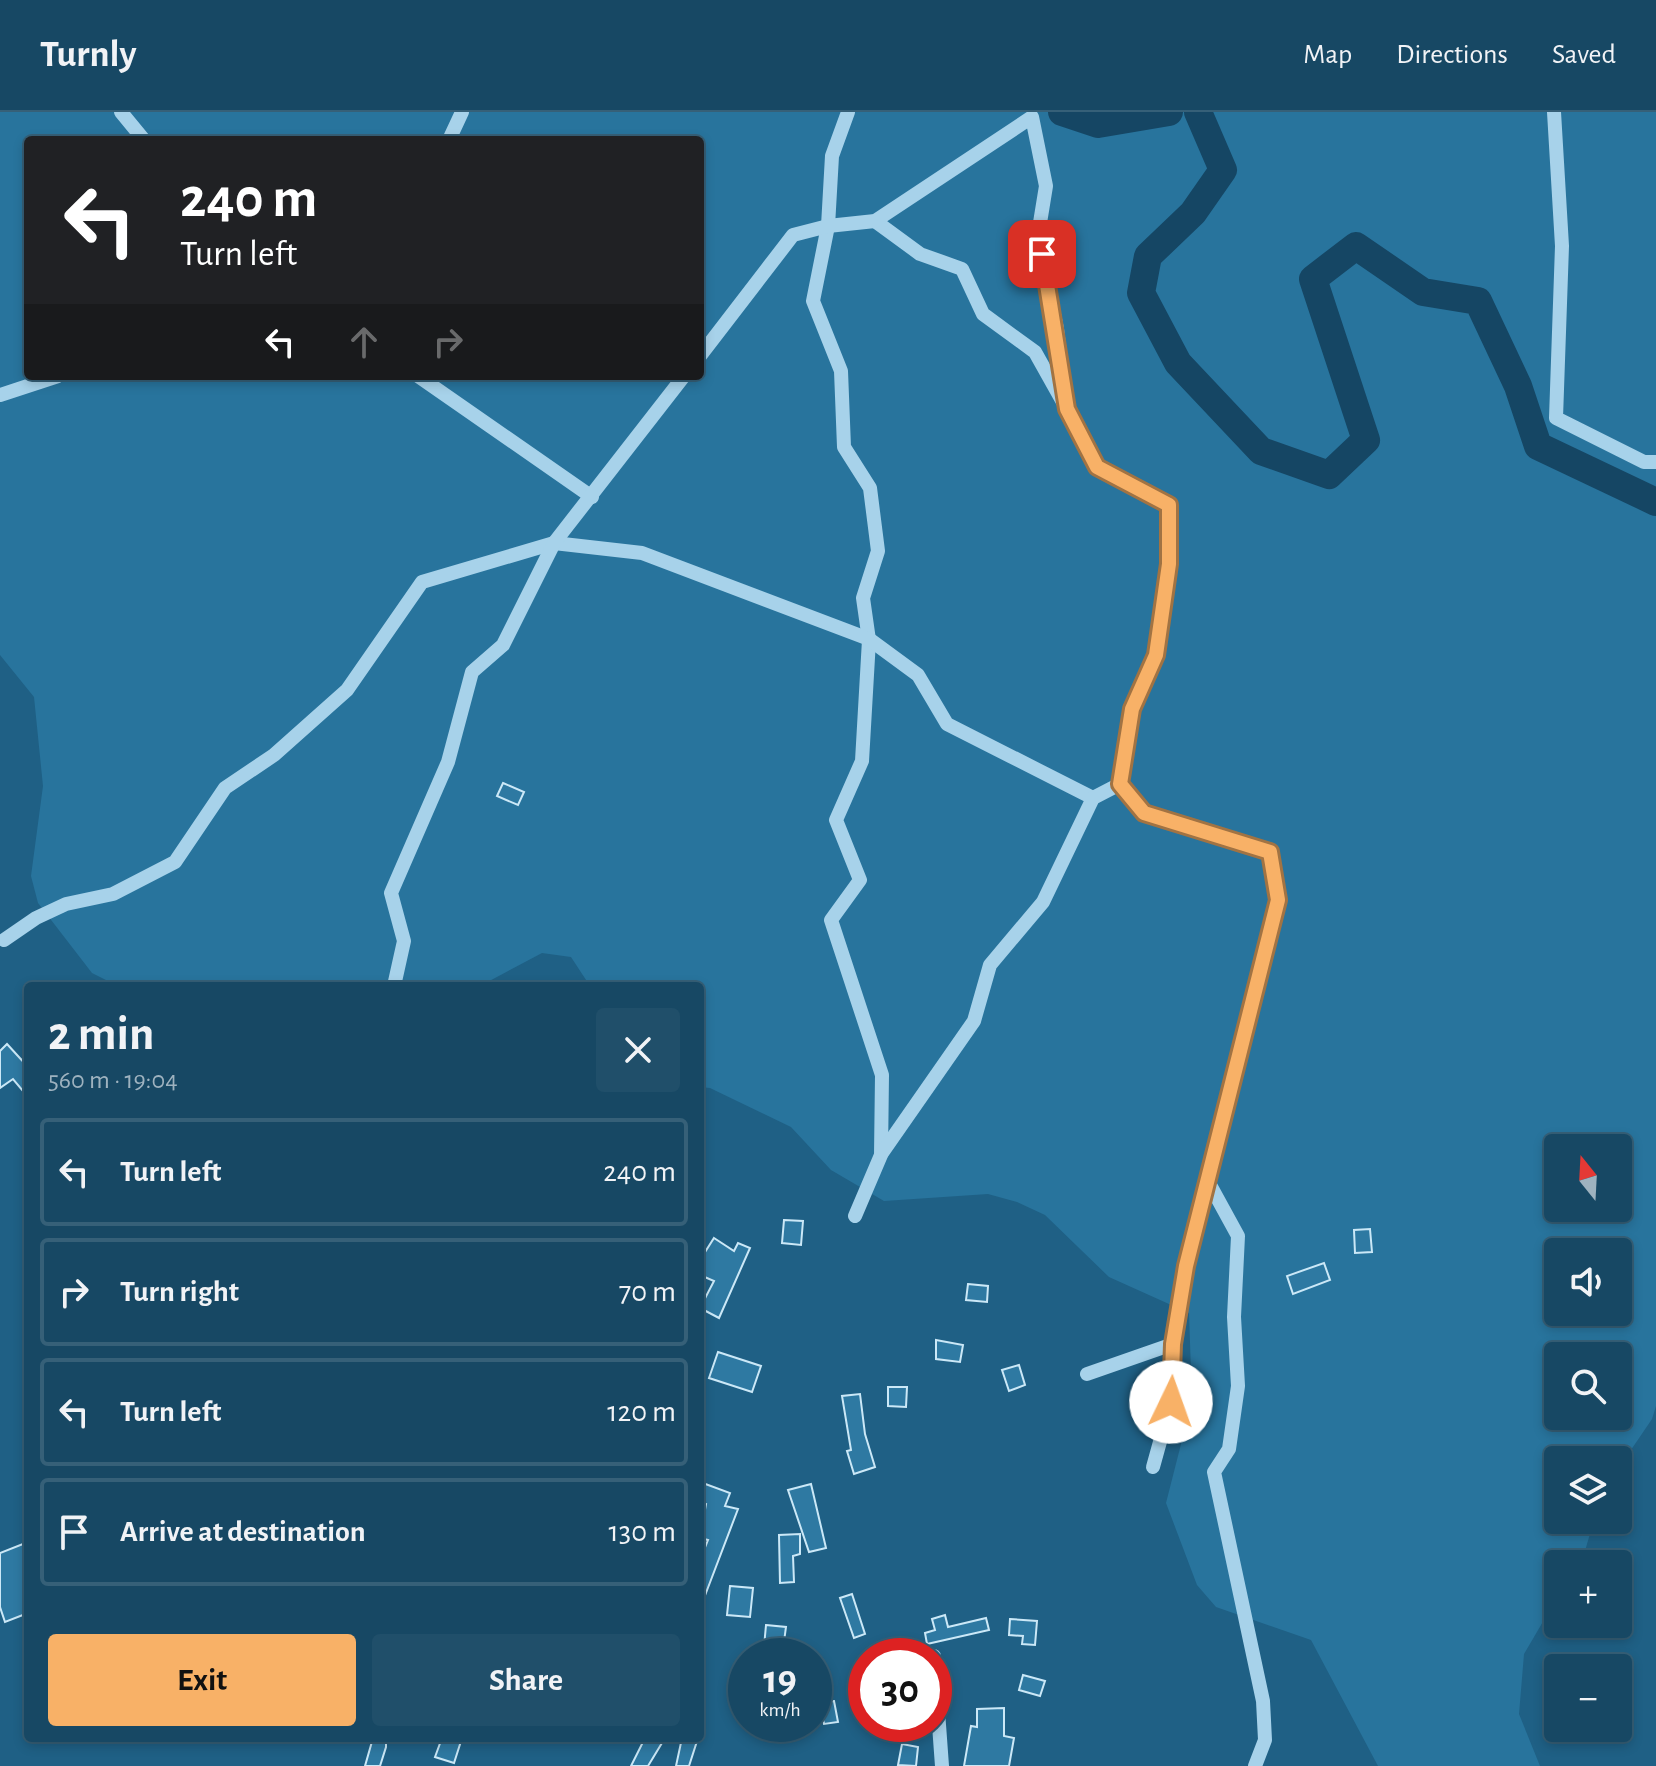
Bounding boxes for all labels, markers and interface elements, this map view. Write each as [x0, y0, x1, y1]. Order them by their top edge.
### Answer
text: Turnly [40, 36, 136, 74]
text: Map [1303, 41, 1352, 69]
text: Directions [1396, 41, 1508, 69]
text: Saved [1552, 41, 1616, 69]
icon: left [48, 168, 152, 272]
text: 240 m [180, 171, 317, 227]
pin [1008, 220, 1076, 288]
icon: arrive [1020, 232, 1064, 276]
text: Turn left [180, 236, 297, 272]
icon: left [258, 320, 302, 364]
icon: ahead [342, 320, 386, 364]
icon: right [426, 320, 470, 364]
button: close [596, 1008, 680, 1092]
text: 2 min [48, 1011, 155, 1059]
text: 560 m · 19:04 [48, 1067, 178, 1093]
north arrow [1544, 1134, 1632, 1222]
map controls [1544, 1134, 1632, 1742]
icon: left [52, 1150, 96, 1194]
text: Turn left [120, 1157, 221, 1187]
text: 240 m [603, 1157, 676, 1187]
button: sound [1544, 1238, 1632, 1326]
icon: right [52, 1270, 96, 1314]
text: Turn right [120, 1277, 239, 1307]
text: 70 m [619, 1277, 676, 1307]
button: search [1544, 1342, 1632, 1430]
position arrow [1129, 1360, 1213, 1444]
icon: left [52, 1390, 96, 1434]
text: Turn left [120, 1397, 221, 1427]
text: 120 m [607, 1397, 676, 1427]
button: layers [1544, 1446, 1632, 1534]
icon: arrive [52, 1510, 96, 1554]
text: Arrive at destination [120, 1517, 366, 1547]
text: 130 m [609, 1517, 676, 1547]
button: + [1544, 1550, 1632, 1638]
button: Exit [48, 1634, 356, 1726]
button: Share [372, 1634, 680, 1726]
speed limit sign: 30 [848, 1638, 952, 1742]
button: − [1544, 1654, 1632, 1742]
text: 19 [763, 1660, 797, 1700]
text: km/h [759, 1700, 801, 1720]

